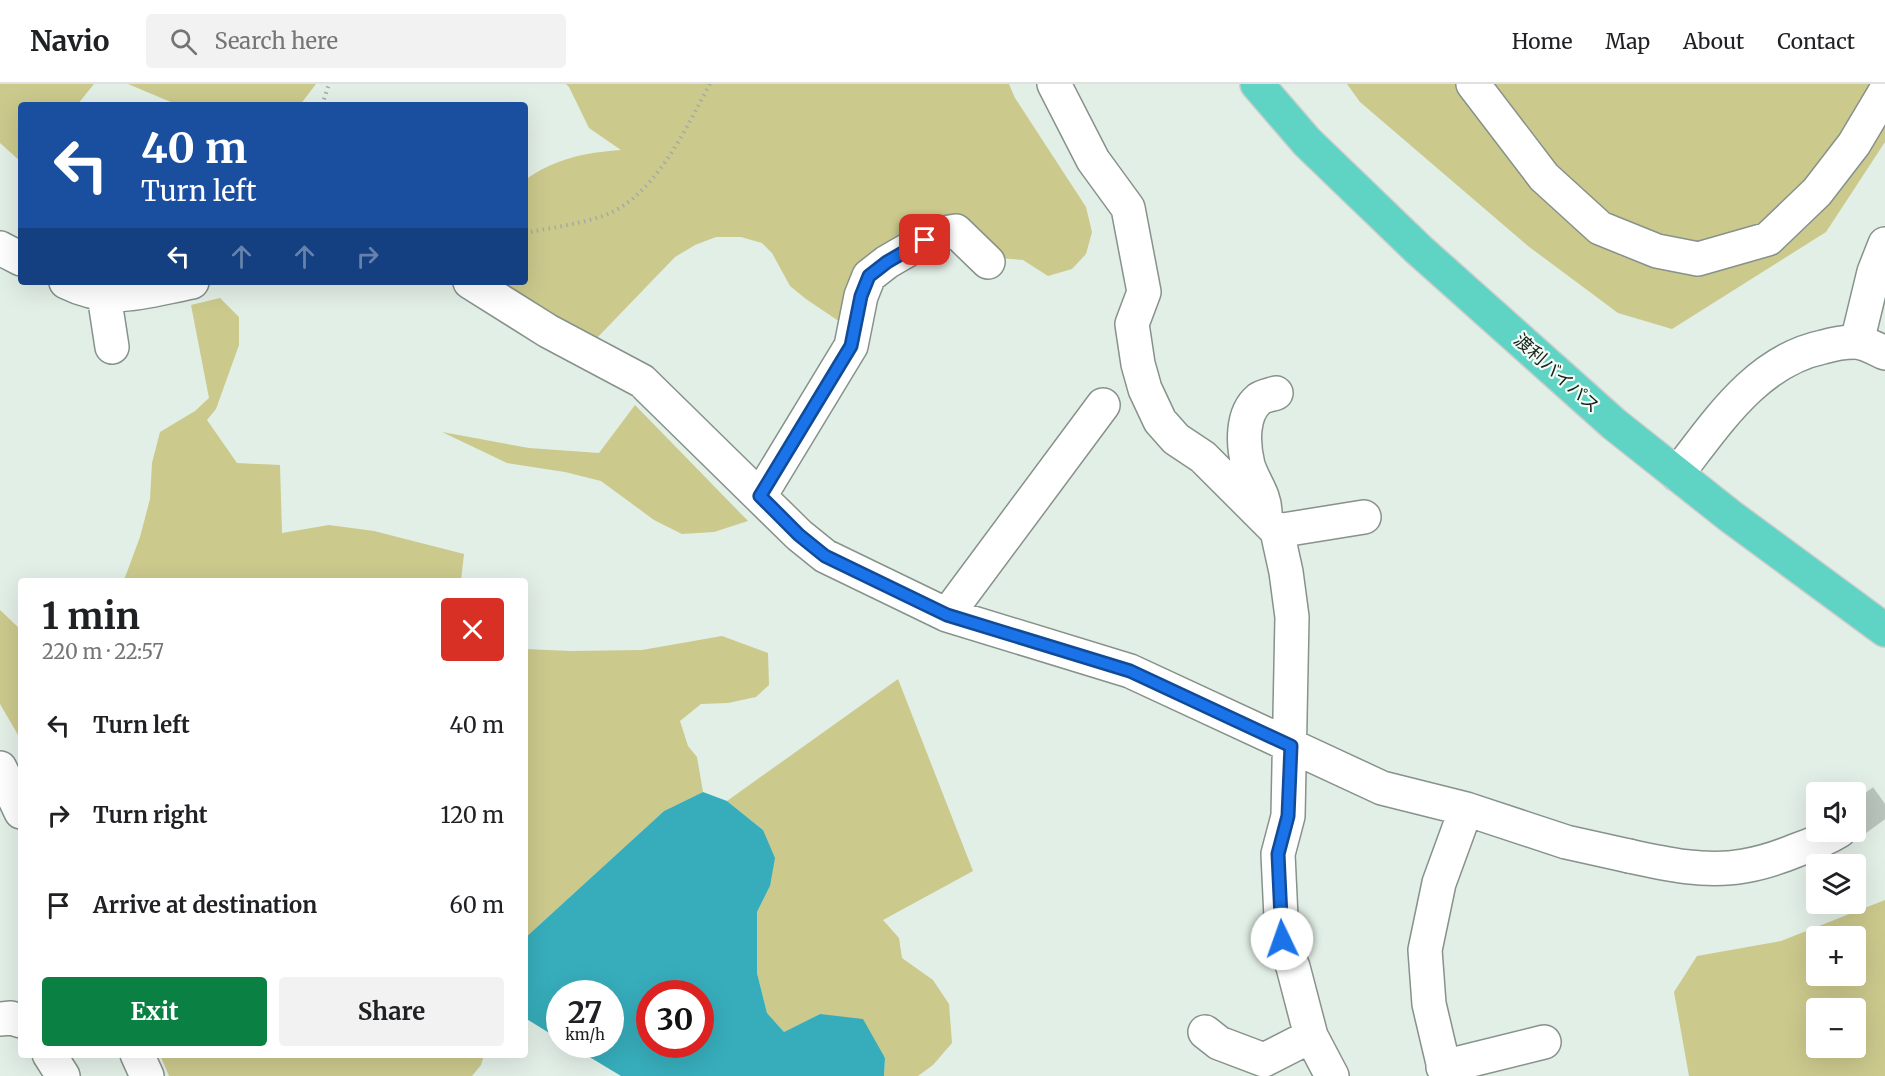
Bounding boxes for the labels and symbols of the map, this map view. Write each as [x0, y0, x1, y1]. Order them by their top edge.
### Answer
pin [899, 214, 950, 265]
street label: 渡利バイパス [1509, 328, 1605, 418]
position arrow [1250, 907, 1314, 971]
speed limit sign: 30 [636, 980, 714, 1058]

